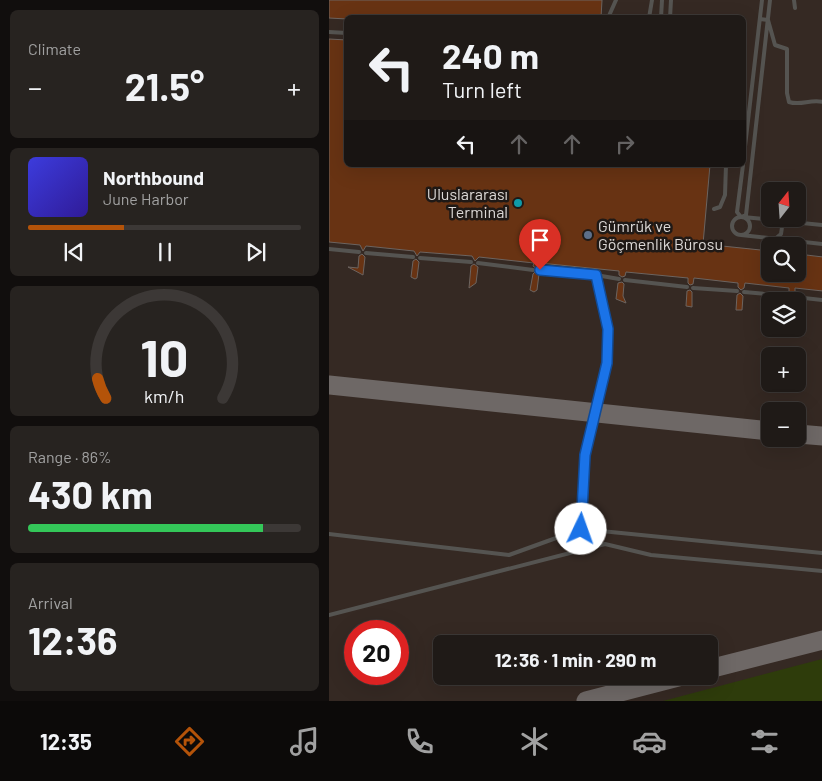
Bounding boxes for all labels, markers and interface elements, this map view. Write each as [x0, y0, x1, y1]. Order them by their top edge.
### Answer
text: 240 m [442, 34, 539, 76]
icon: left [359, 35, 424, 100]
text: Climate [28, 39, 81, 58]
text: 21.5° [125, 63, 204, 109]
text: − [28, 70, 42, 104]
text: + [287, 70, 301, 104]
text: Turn left [442, 76, 522, 102]
icon: left [452, 130, 480, 158]
icon: ahead [505, 130, 533, 158]
icon: ahead [558, 130, 586, 158]
icon: right [611, 130, 639, 158]
text: Northbound [103, 166, 204, 189]
north arrow [761, 182, 807, 228]
map controls [761, 182, 806, 447]
place label: Uluslararası Terminal [427, 184, 508, 221]
text: June Harbor [103, 189, 189, 208]
marker: Uluslararası Terminal [512, 197, 524, 209]
place label: Gümrük ve Göçmenlik Bürosu [598, 216, 723, 253]
pin [519, 219, 561, 270]
icon: arrive [526, 226, 554, 254]
marker: Gümrük ve Göçmenlik Bürosu [582, 229, 594, 241]
button: search [761, 237, 806, 282]
icon: previous [60, 238, 88, 266]
icon: pause [151, 238, 179, 266]
icon: next [242, 238, 270, 266]
button: layers [761, 292, 806, 337]
text: 10 [140, 325, 189, 387]
button: + [761, 347, 806, 392]
text: km/h [144, 385, 185, 407]
button: − [761, 402, 806, 447]
text: Range · 86% [28, 447, 112, 466]
text: 430 km [28, 471, 153, 517]
position arrow [554, 502, 606, 554]
text: Arrival [28, 593, 73, 612]
text: 12:36 [28, 617, 118, 663]
speed limit sign: 20 [344, 620, 409, 685]
text: 12:36 · 1 min · 290 m [495, 648, 656, 671]
icon: directions [172, 724, 207, 759]
icon: music [287, 724, 322, 759]
icon: phone [402, 724, 437, 759]
icon: climate [517, 724, 552, 759]
icon: car [632, 724, 667, 759]
icon: filters [747, 724, 782, 759]
text: 12:35 [40, 728, 92, 754]

